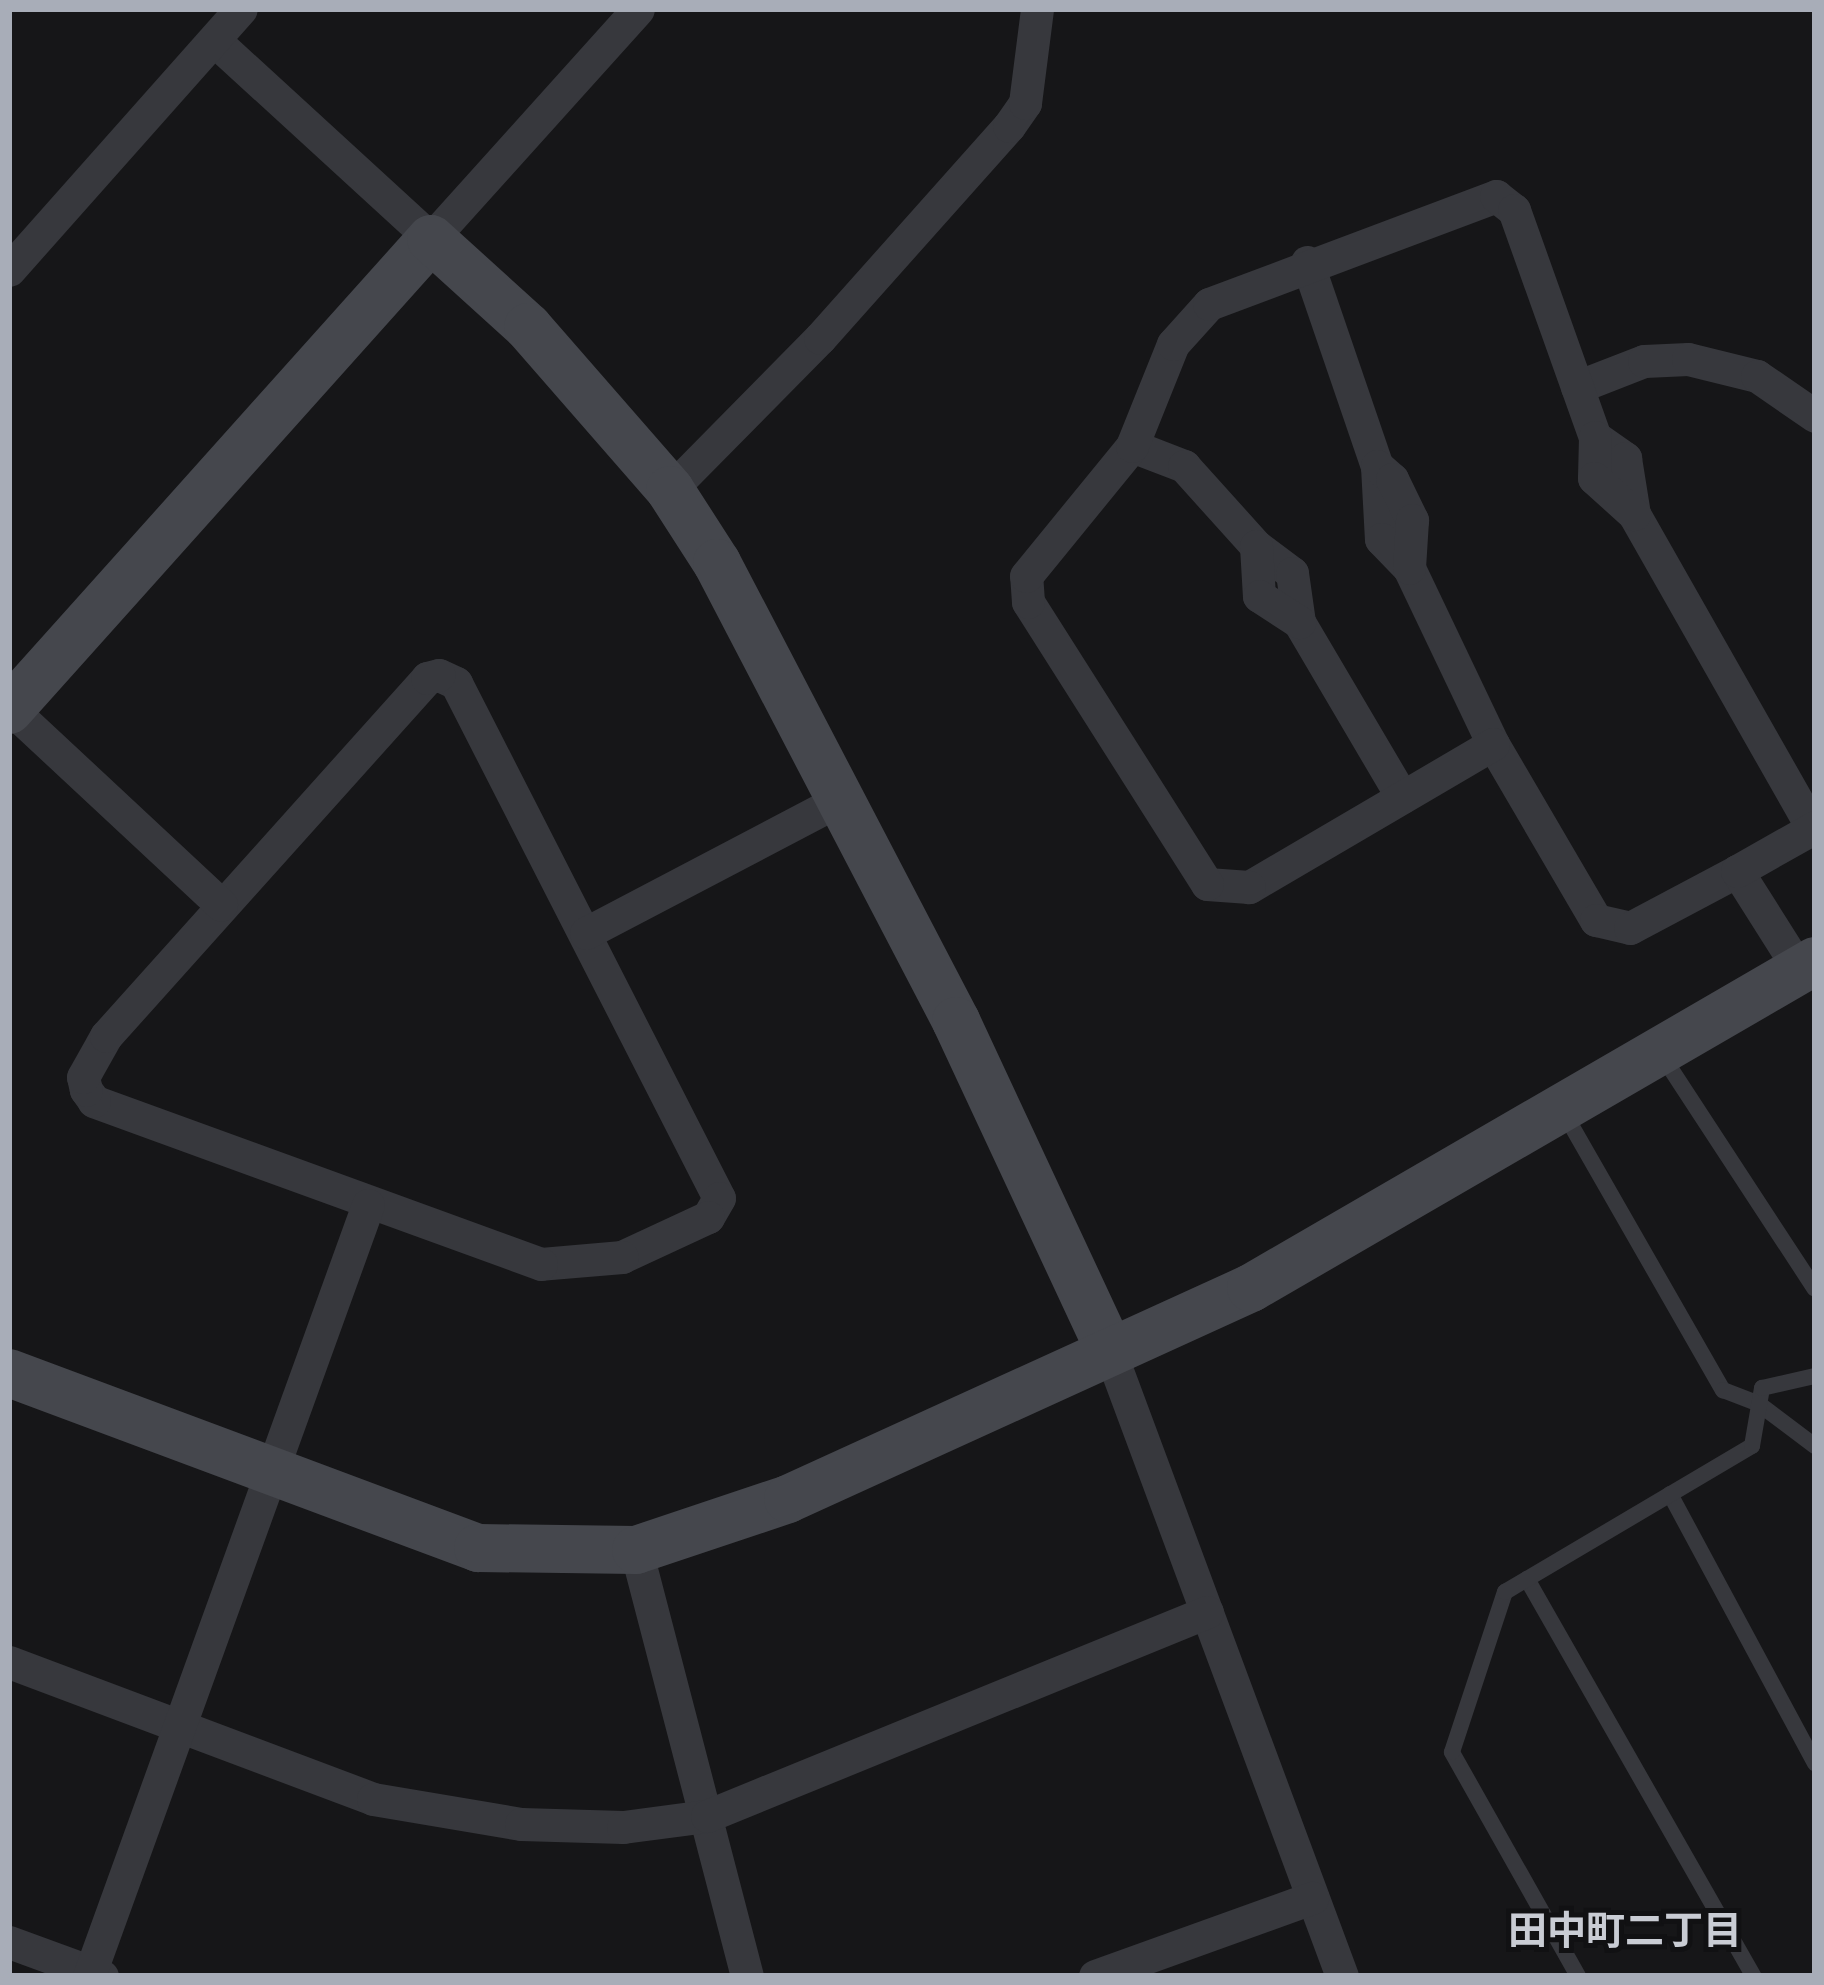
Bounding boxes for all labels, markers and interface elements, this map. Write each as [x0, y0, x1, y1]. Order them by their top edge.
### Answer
district label: 田中町二丁目 [1508, 1908, 1742, 1954]

